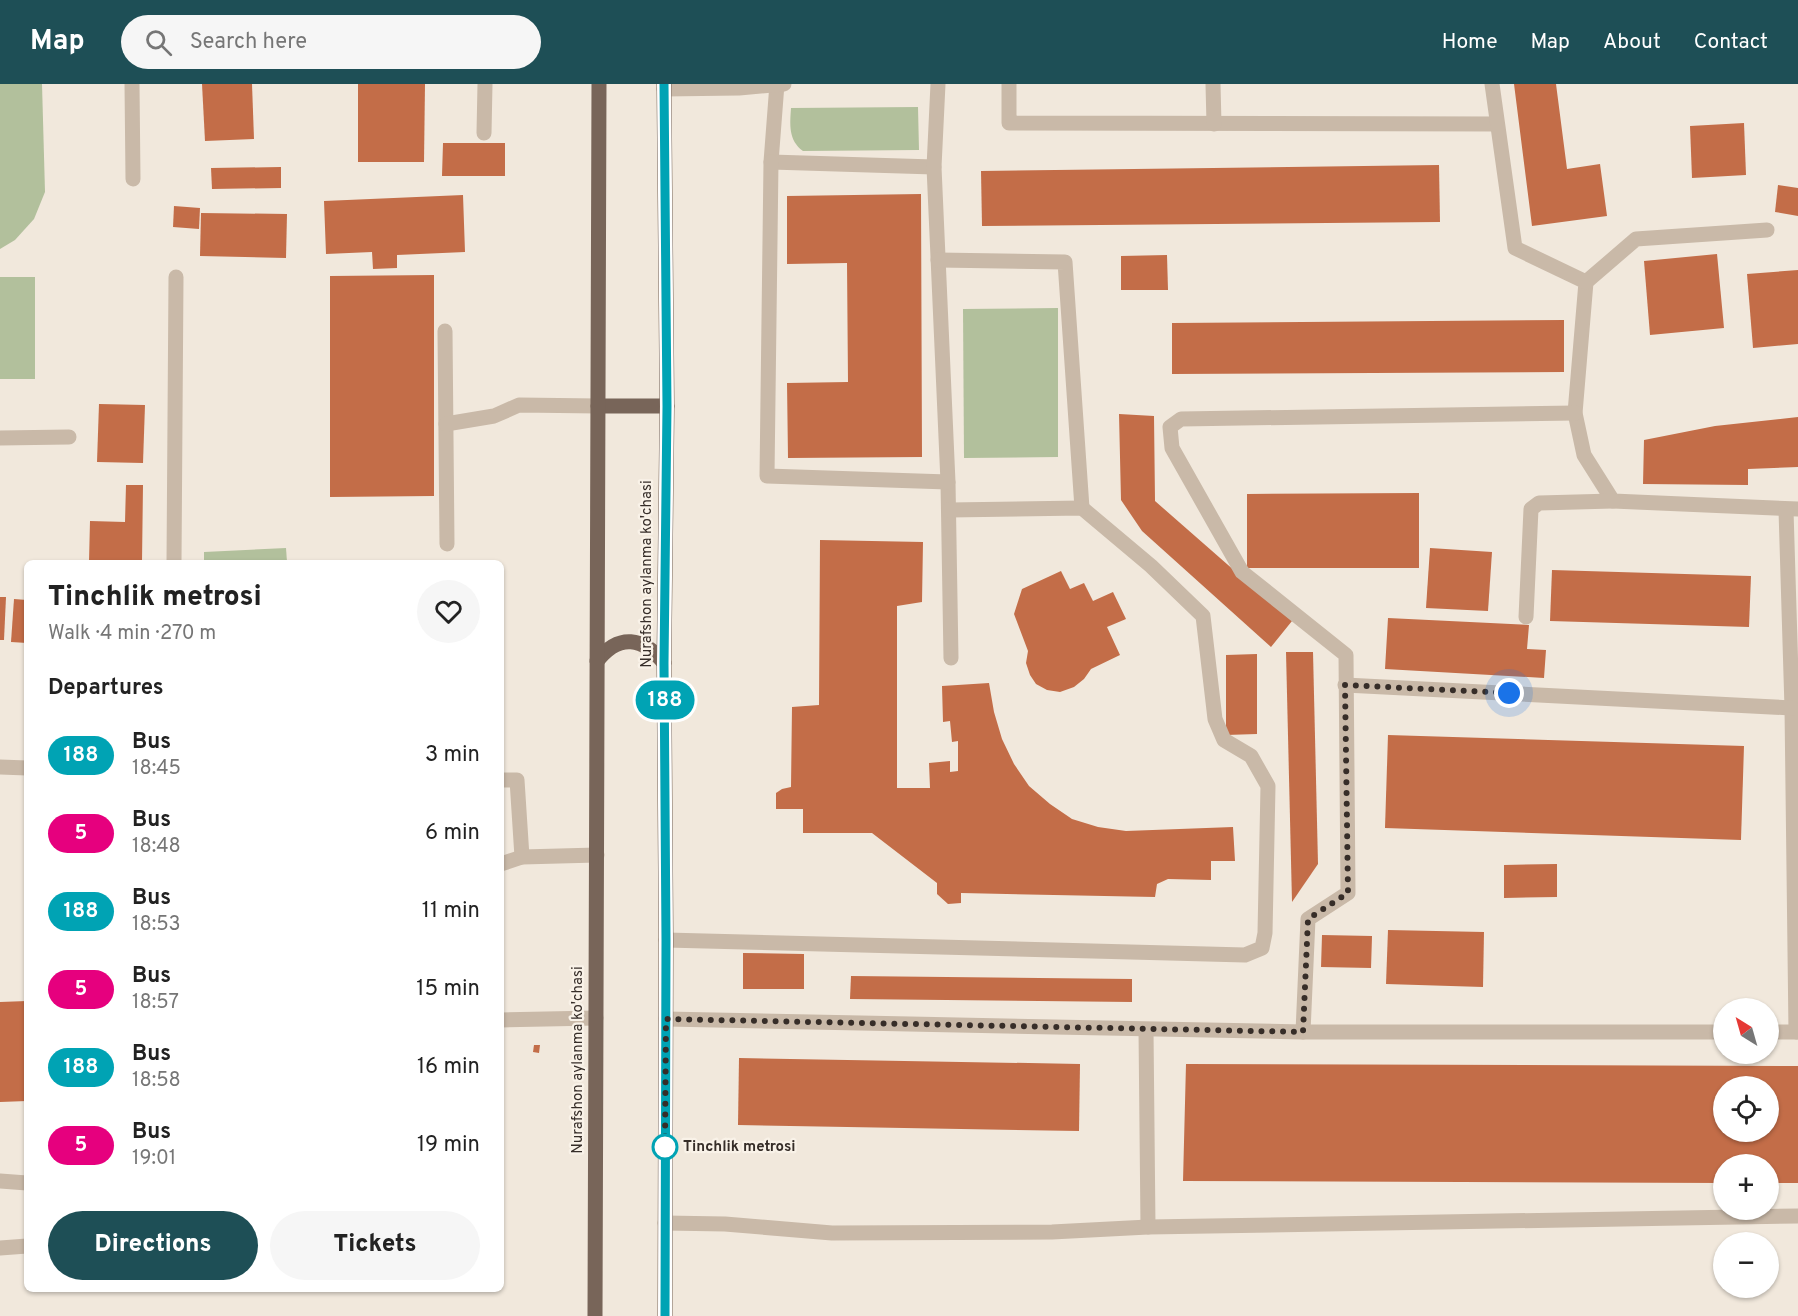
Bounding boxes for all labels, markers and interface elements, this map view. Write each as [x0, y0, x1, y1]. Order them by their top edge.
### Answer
search box [121, 15, 541, 69]
text: Map [30, 24, 85, 60]
icon: search [142, 26, 175, 59]
text: Search here [190, 29, 307, 56]
text: Home [1442, 29, 1498, 56]
text: Map [1531, 29, 1570, 56]
text: About [1603, 29, 1661, 56]
text: Contact [1694, 29, 1768, 56]
street label: Nurafshon aylanma ko'chasi [638, 480, 657, 668]
text: Tinchlik metrosi [48, 580, 262, 616]
button: heart [417, 580, 480, 643]
text: Walk · 4 min · 270 m [48, 621, 216, 647]
text: Departures [48, 675, 164, 702]
your location [1494, 678, 1524, 708]
line badge: 188 [630, 680, 700, 720]
text: 188 [648, 687, 682, 714]
text: Bus [132, 729, 171, 756]
text: 188 [64, 742, 98, 769]
text: 3 min [425, 742, 480, 769]
text: 18:45 [132, 756, 181, 782]
text: Bus [132, 807, 171, 834]
text: 5 [75, 820, 87, 847]
text: 6 min [425, 820, 480, 847]
text: 18:48 [132, 834, 181, 860]
text: Bus [132, 885, 171, 912]
text: 188 [64, 898, 98, 925]
text: 11 min [422, 898, 480, 925]
text: 18:53 [132, 912, 181, 938]
text: Bus [132, 963, 171, 990]
street label: Nurafshon aylanma ko'chasi [569, 966, 588, 1154]
text: 5 [75, 976, 87, 1003]
text: 15 min [416, 976, 480, 1003]
text: 18:57 [132, 990, 179, 1016]
north arrow [1713, 998, 1779, 1064]
map controls [1713, 998, 1779, 1298]
text: Bus [132, 1041, 171, 1068]
text: 188 [64, 1054, 98, 1081]
text: 16 min [417, 1054, 480, 1081]
text: 18:58 [132, 1068, 181, 1094]
button: locate [1713, 1076, 1779, 1142]
text: Bus [132, 1119, 171, 1146]
text: 5 [75, 1132, 87, 1159]
text: 19 min [417, 1132, 480, 1159]
marker: Tinchlik metrosi [652, 1134, 678, 1160]
place label: Tinchlik metrosi [683, 1138, 796, 1157]
text: 19:01 [132, 1146, 176, 1172]
button: + [1713, 1154, 1779, 1220]
button: Directions [48, 1211, 258, 1280]
button: Tickets [270, 1211, 480, 1280]
button: − [1713, 1232, 1779, 1298]

